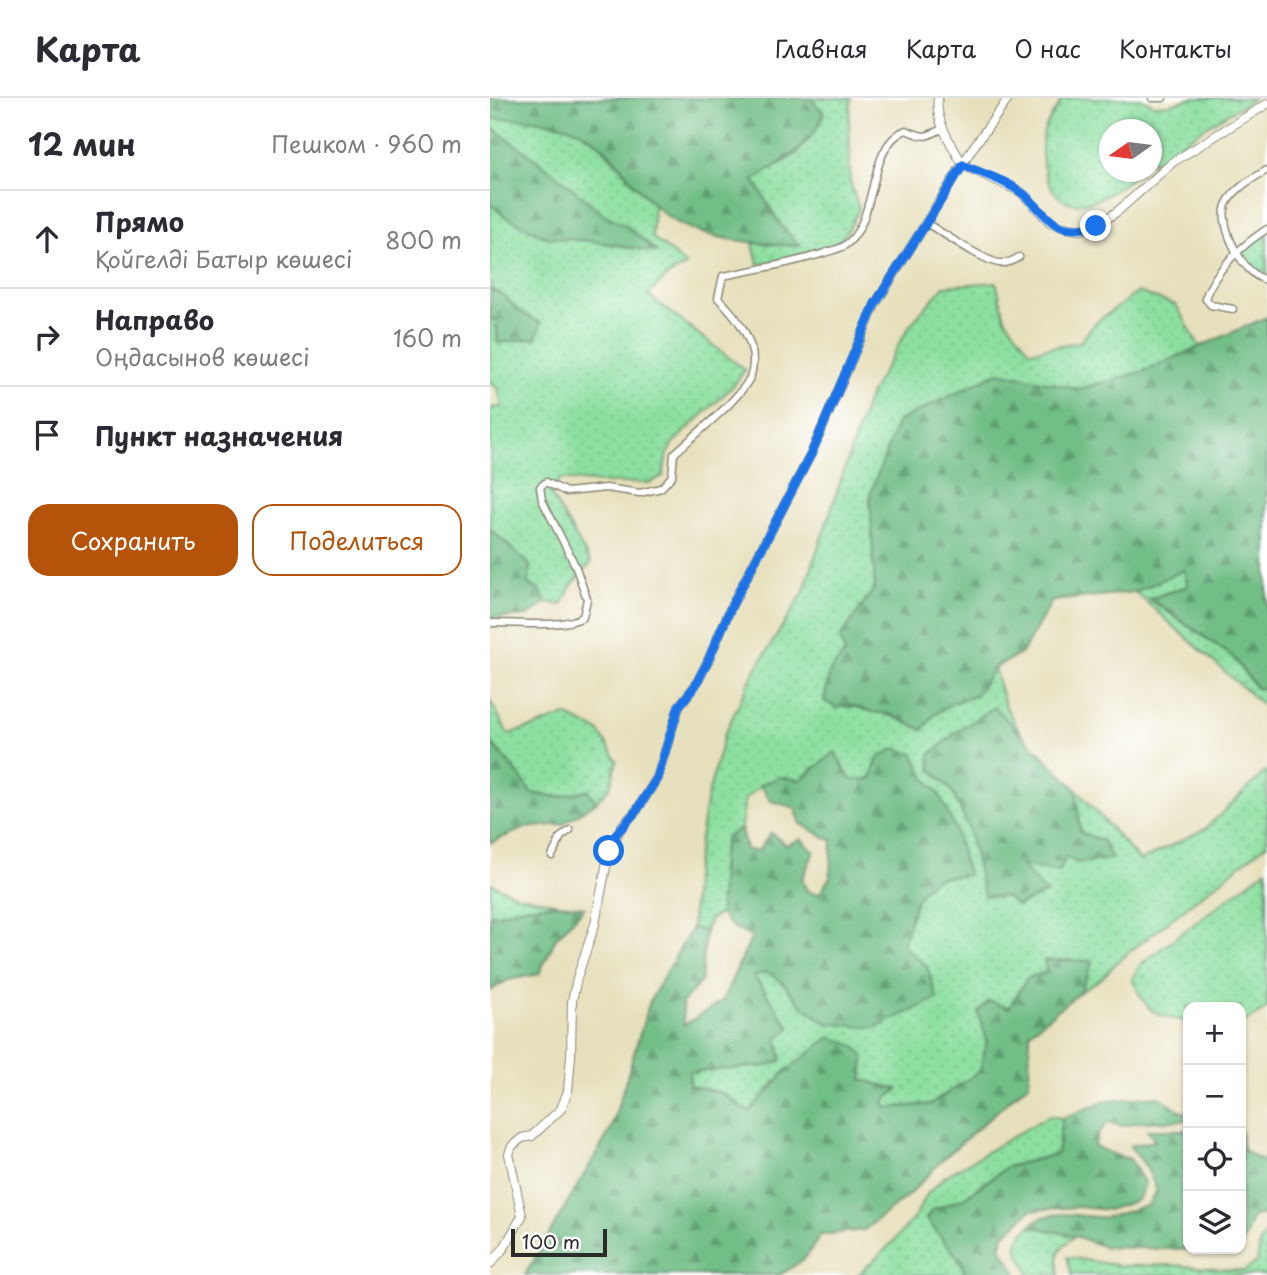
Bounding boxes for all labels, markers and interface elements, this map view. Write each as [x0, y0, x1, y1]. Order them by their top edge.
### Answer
text: Карта [35, 23, 141, 73]
text: Главная [775, 30, 868, 66]
text: Карта [906, 30, 976, 66]
text: О нас [1014, 30, 1081, 66]
text: Контакты [1119, 30, 1232, 66]
north arrow [1099, 119, 1162, 182]
text: 12 мин [28, 121, 136, 166]
text: Пешком · 960 m [271, 126, 462, 161]
text: Прямо [95, 202, 184, 241]
route end [1080, 210, 1111, 241]
icon: ahead [28, 220, 66, 258]
text: 800 m [385, 222, 462, 257]
text: Қойгелді Батыр көшесі [95, 241, 353, 276]
text: Направо [95, 300, 214, 339]
icon: right [28, 318, 66, 356]
text: 160 m [393, 320, 462, 355]
text: Оңдасынов көшесі [95, 339, 310, 374]
icon: arrive [28, 416, 66, 454]
text: Пункт назначения [95, 416, 343, 455]
button: Сохранить [28, 504, 238, 576]
button: Поделиться [252, 504, 462, 576]
route start [593, 835, 624, 866]
map controls [1183, 1002, 1246, 1254]
button: + [1183, 1002, 1246, 1065]
button: − [1183, 1065, 1246, 1128]
button: locate [1183, 1128, 1246, 1191]
button: layers [1183, 1191, 1246, 1254]
scale bar [511, 1226, 607, 1258]
text: 100 m [522, 1227, 580, 1255]

